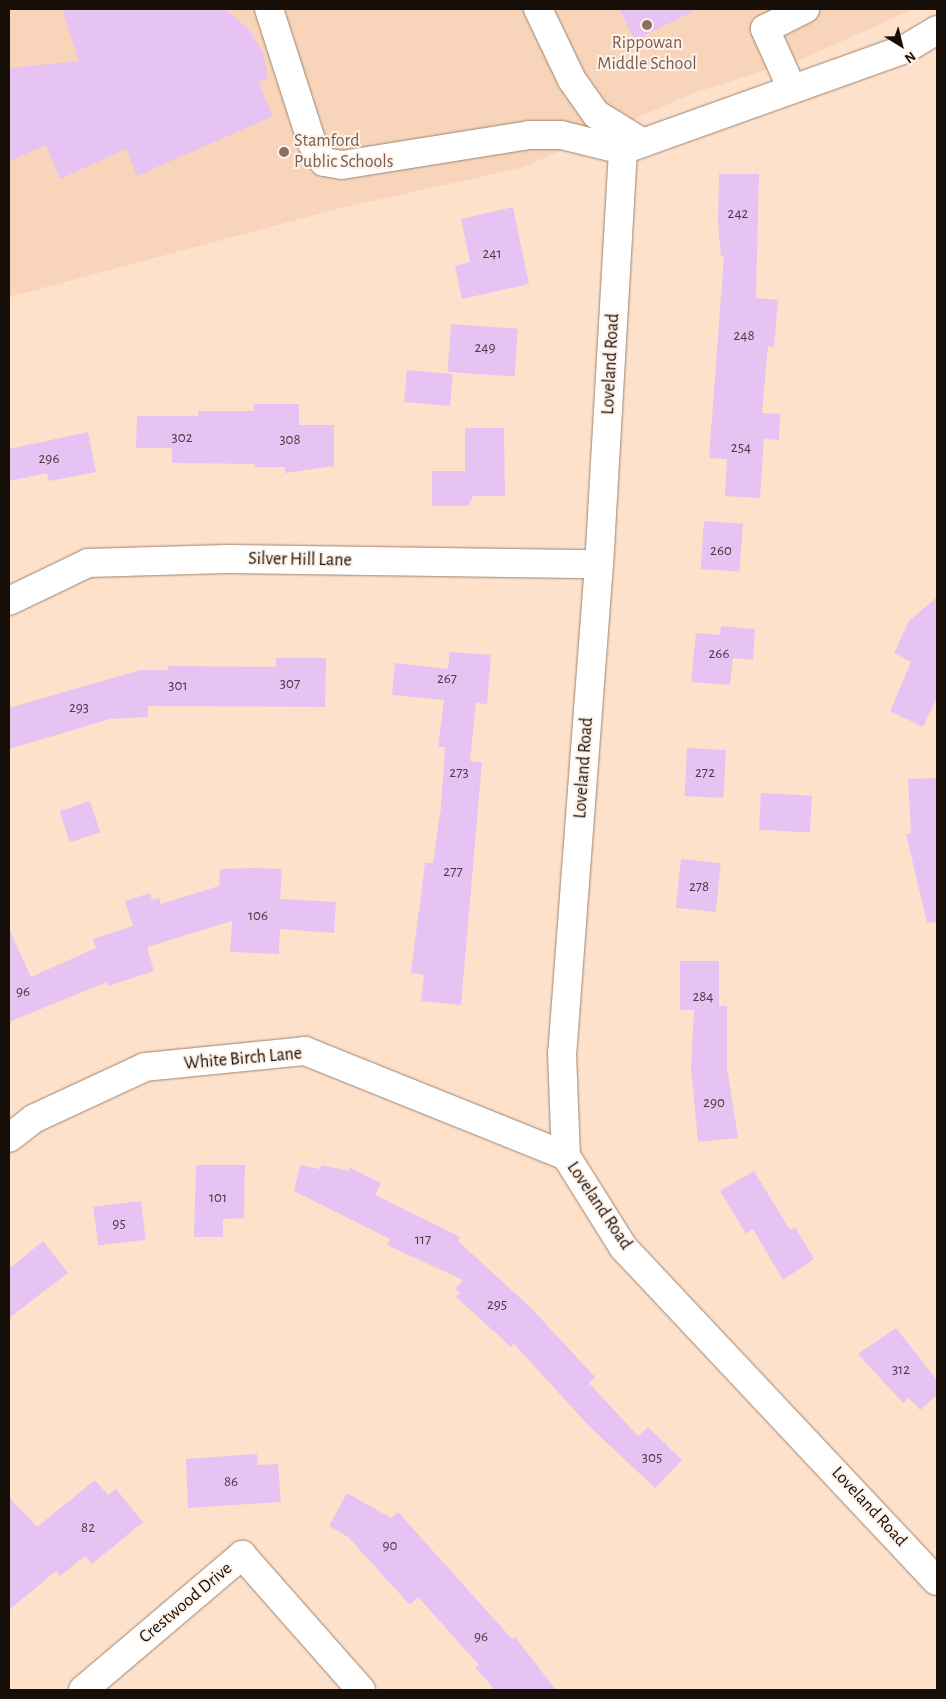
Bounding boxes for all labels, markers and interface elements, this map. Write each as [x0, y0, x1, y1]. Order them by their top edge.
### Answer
marker: Rippowan Middle School [641, 19, 653, 31]
north arrow [876, 20, 926, 70]
place label: Rippowan Middle School [597, 33, 697, 76]
text: N [902, 49, 918, 66]
place label: Stamford Public Schools [294, 131, 393, 173]
marker: Stamford Public Schools [278, 146, 290, 158]
house number: 242 [728, 205, 748, 223]
house number: 241 [482, 245, 502, 263]
street label: Loveland Road [598, 313, 624, 415]
house number: 248 [733, 327, 755, 345]
house number: 249 [474, 339, 496, 357]
house number: 302 [172, 429, 192, 447]
house number: 308 [279, 431, 301, 449]
house number: 254 [731, 439, 751, 457]
house number: 296 [39, 450, 59, 468]
house number: 260 [710, 542, 732, 560]
street label: Silver Hill Lane [248, 548, 352, 572]
house number: 266 [709, 645, 729, 663]
house number: 267 [437, 670, 457, 688]
house number: 307 [280, 675, 300, 693]
house number: 301 [168, 677, 188, 695]
house number: 293 [69, 699, 89, 717]
street label: Loveland Road [570, 717, 598, 819]
house number: 273 [449, 764, 469, 782]
house number: 272 [695, 764, 715, 782]
house number: 277 [443, 863, 463, 881]
house number: 278 [689, 878, 709, 896]
house number: 106 [248, 907, 268, 925]
house number: 96 [16, 983, 30, 1001]
house number: 284 [692, 988, 714, 1006]
street label: White Birch Lane [183, 1043, 303, 1075]
house number: 290 [703, 1094, 725, 1112]
street label: Loveland Road [562, 1158, 636, 1254]
house number: 101 [209, 1189, 227, 1207]
house number: 95 [112, 1215, 126, 1233]
house number: 117 [415, 1231, 431, 1249]
house number: 295 [487, 1296, 507, 1314]
house number: 312 [892, 1361, 910, 1379]
house number: 305 [642, 1449, 662, 1467]
street label: Loveland Road [827, 1463, 911, 1551]
house number: 86 [224, 1473, 238, 1491]
house number: 82 [81, 1519, 95, 1537]
house number: 90 [383, 1537, 397, 1555]
street label: Crestwood Drive [135, 1558, 237, 1648]
house number: 96 [474, 1628, 488, 1646]

